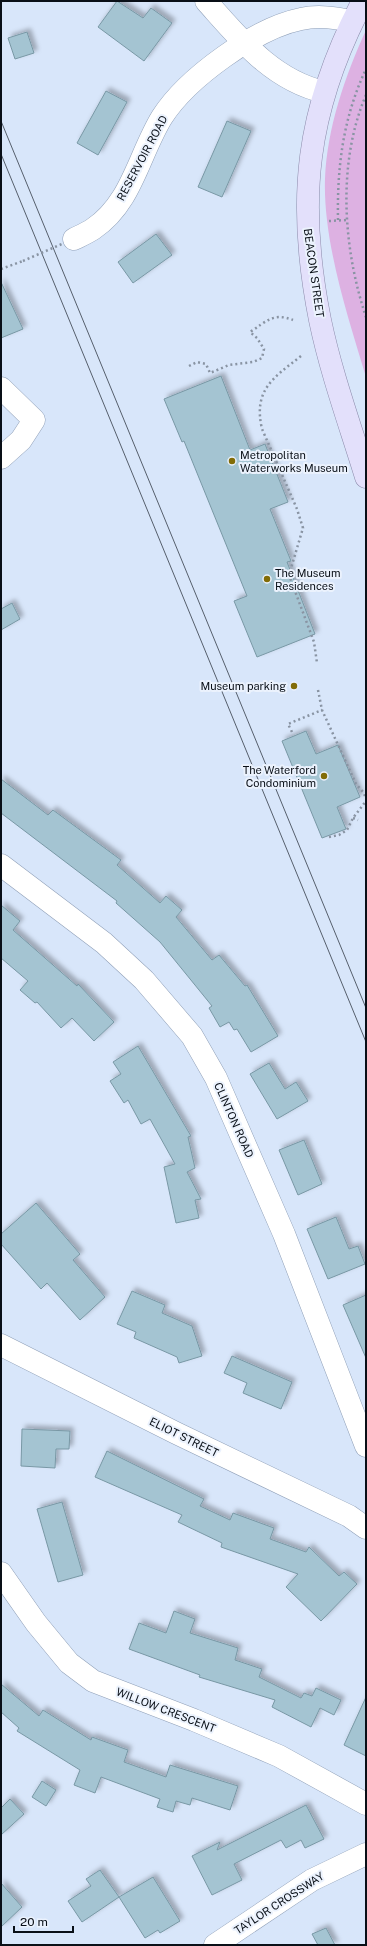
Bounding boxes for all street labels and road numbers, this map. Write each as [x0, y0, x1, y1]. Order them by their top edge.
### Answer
street label: RESERVOIR ROAD [114, 113, 170, 203]
street label: BEACON STREET [302, 228, 326, 319]
street label: CLINTON ROAD [212, 1080, 256, 1160]
street label: ELIOT STREET [148, 1415, 221, 1459]
street label: WILLOW CRESCENT [115, 1685, 218, 1735]
street label: TAYLOR CROSSWAY [232, 1869, 326, 1936]

